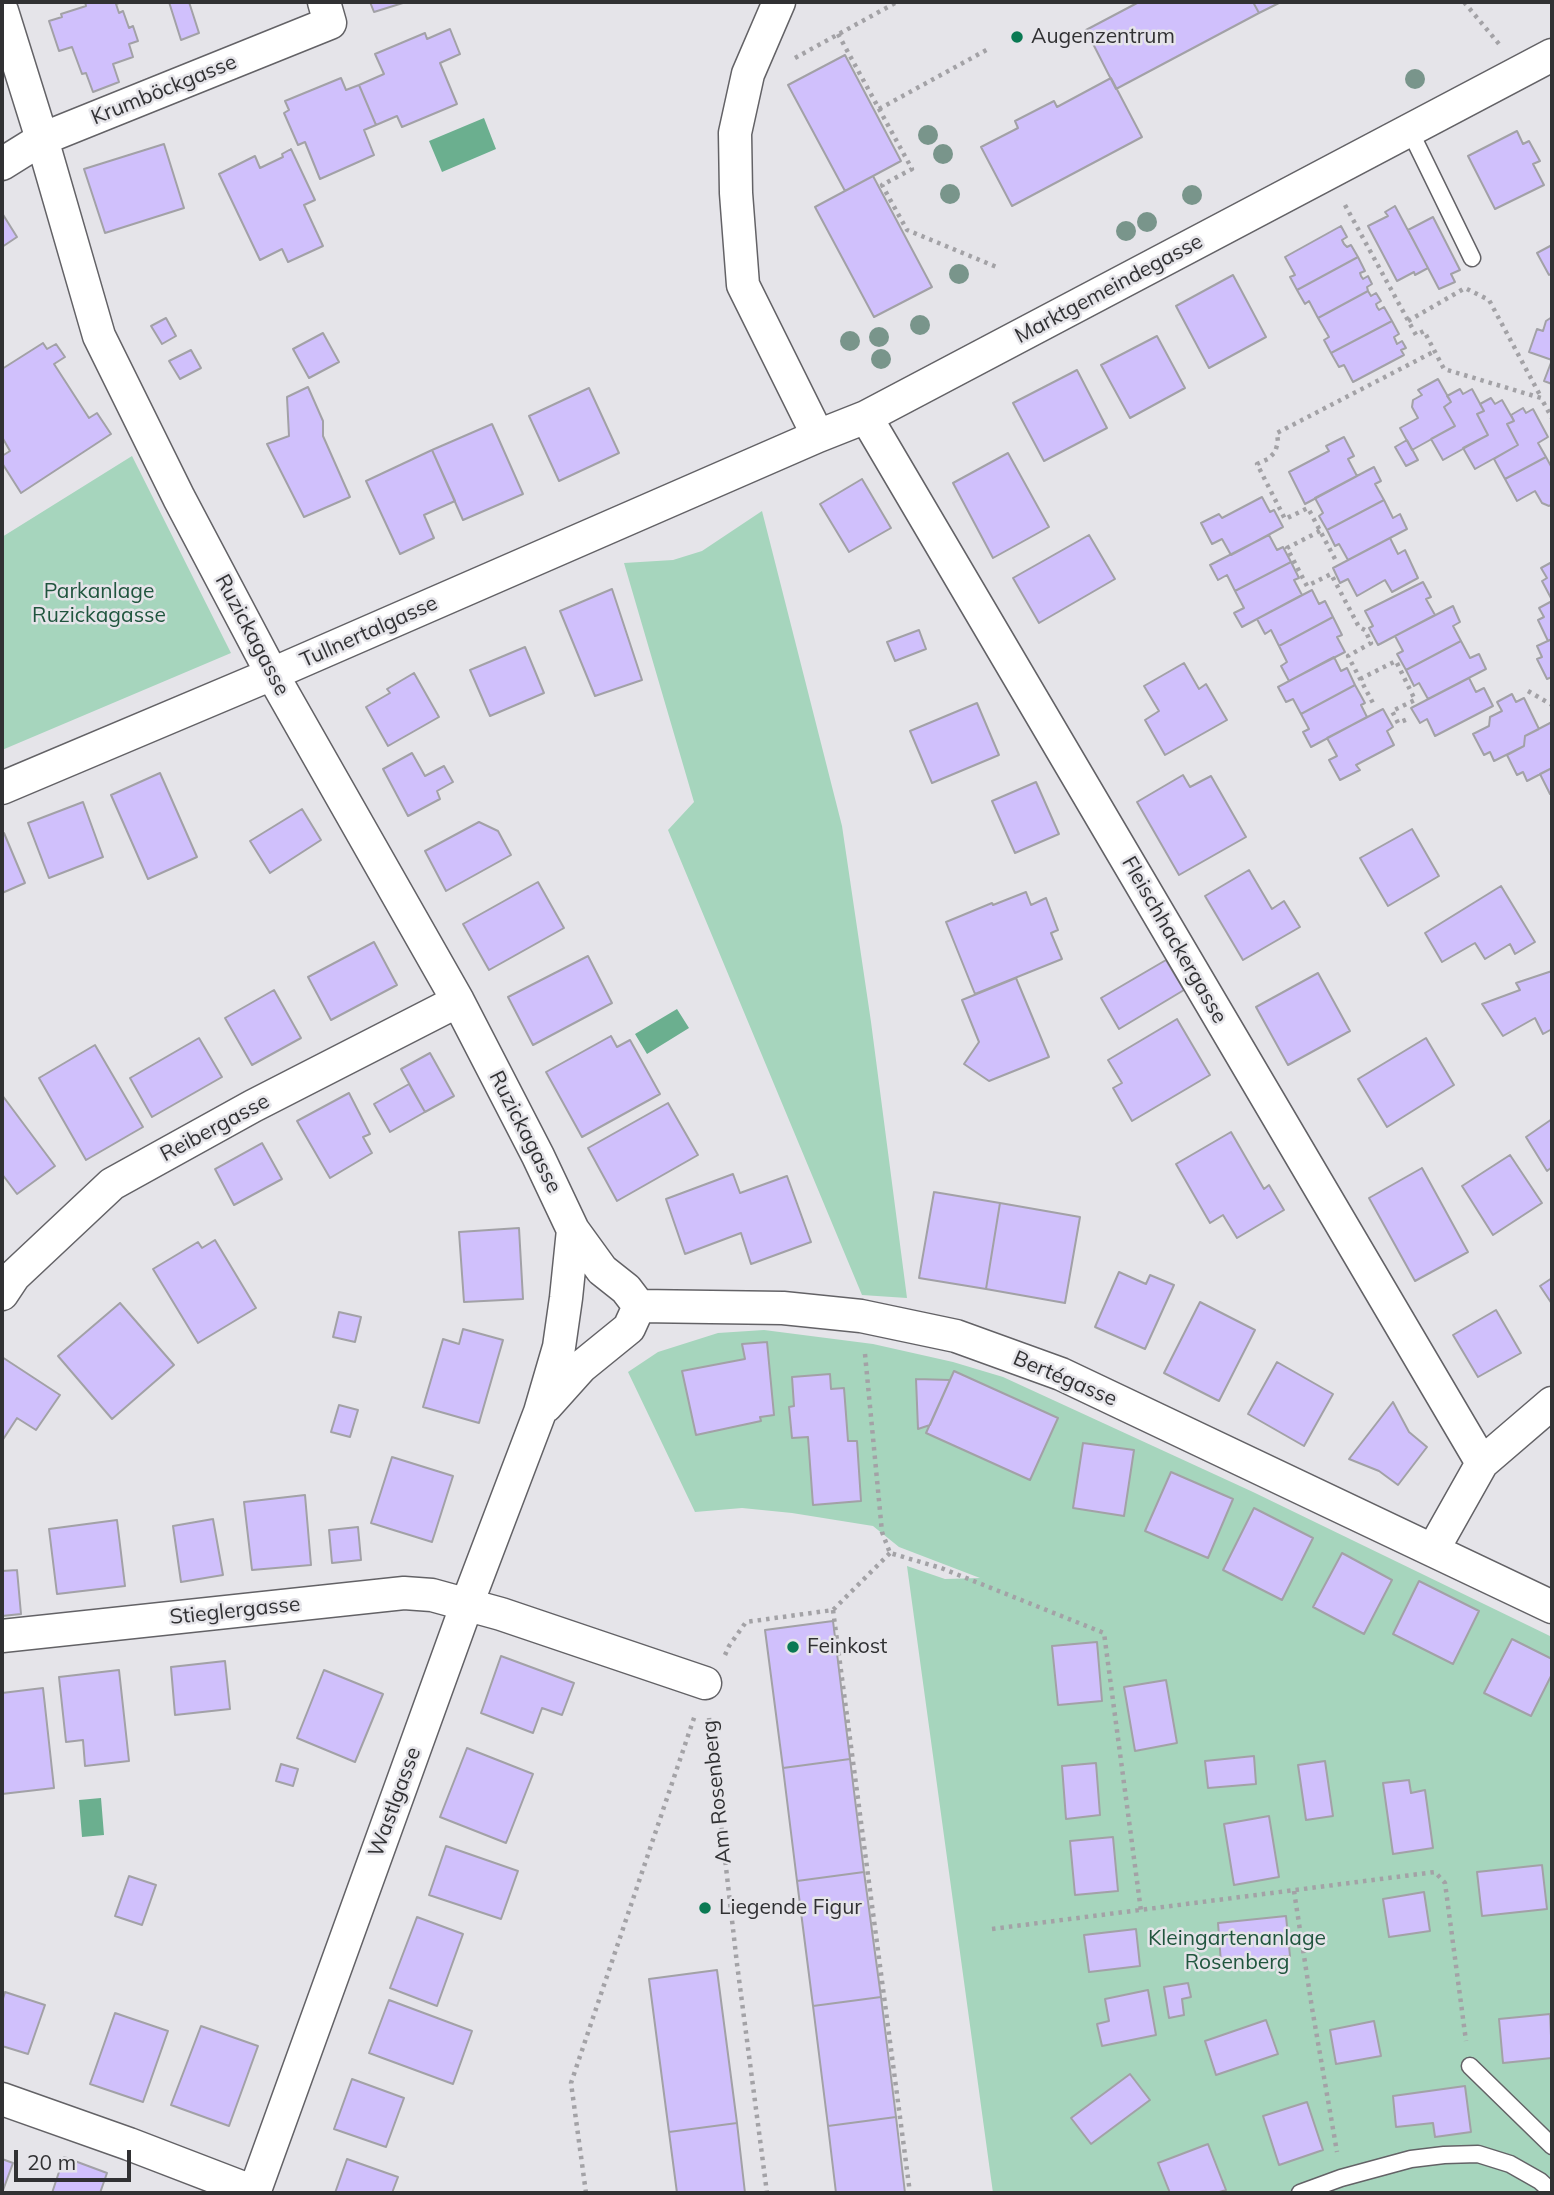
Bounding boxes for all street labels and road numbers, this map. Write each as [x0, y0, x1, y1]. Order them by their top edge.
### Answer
street label: Krumböckgasse [88, 49, 240, 131]
street label: Marktgemeindegasse [1011, 229, 1207, 349]
street label: Ruzickagasse [209, 570, 295, 700]
street label: Tullnertalgasse [296, 590, 442, 674]
street label: Fleischhackergasse [1116, 852, 1232, 1028]
street label: Ruzickagasse [483, 1067, 567, 1197]
street label: Reibergasse [156, 1089, 274, 1167]
street label: Bertégasse [1009, 1346, 1121, 1412]
street label: Stieglergasse [169, 1592, 301, 1630]
street label: Am Rosenberg [697, 1719, 737, 1865]
street label: Wastlgasse [364, 1744, 426, 1860]

